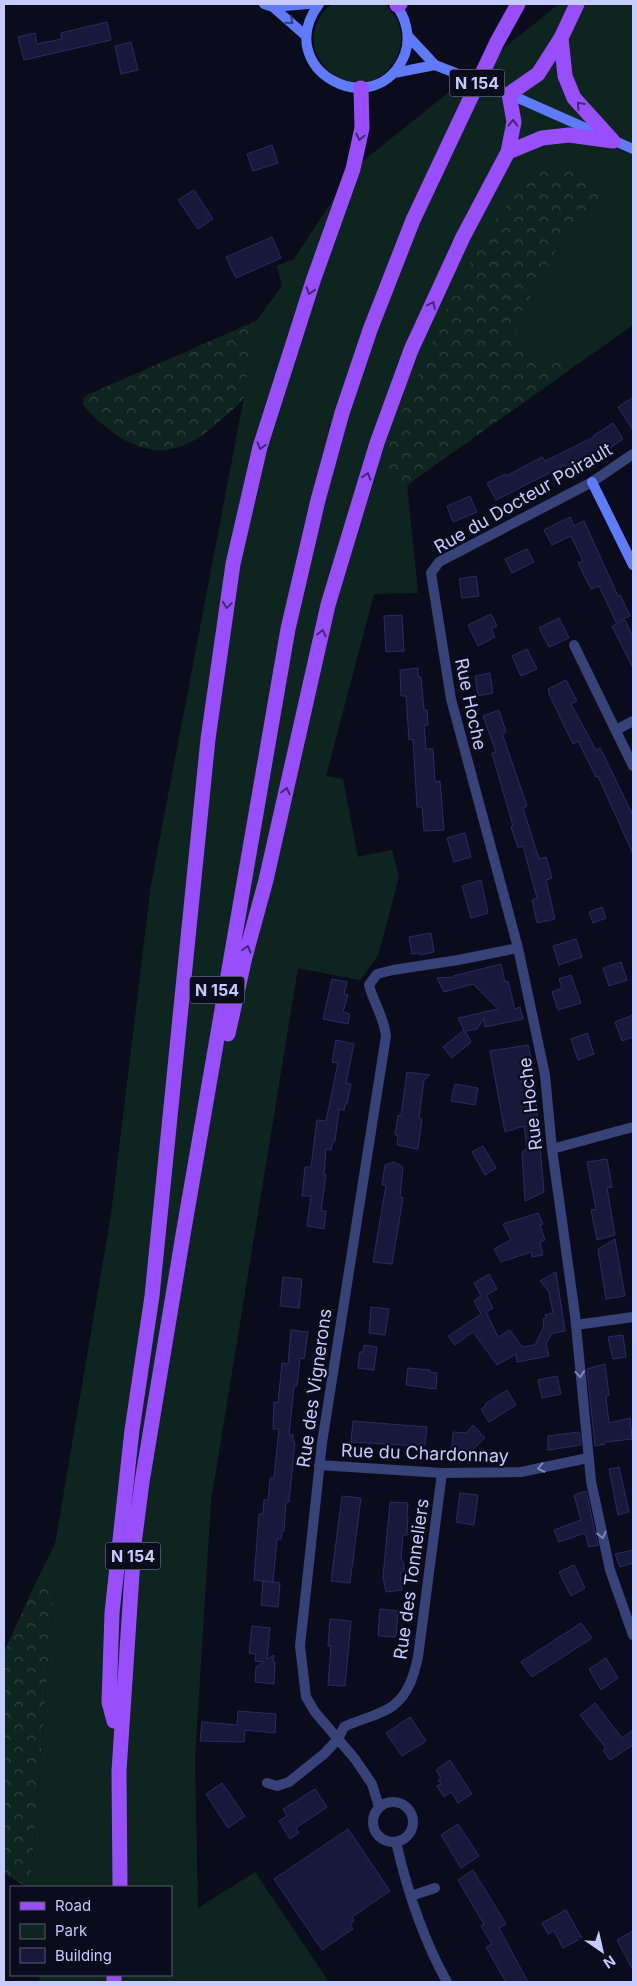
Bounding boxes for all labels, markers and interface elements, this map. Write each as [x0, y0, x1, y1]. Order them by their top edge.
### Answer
one-way arrow [284, 16, 293, 25]
road number: N 154 [450, 70, 504, 96]
one-way arrow [577, 101, 586, 110]
one-way arrow [508, 118, 519, 126]
one-way arrow [355, 132, 366, 141]
one-way arrow [305, 286, 315, 294]
one-way arrow [425, 301, 436, 310]
street label: Rue du Docteur Poirault [430, 438, 616, 558]
one-way arrow [256, 441, 266, 449]
one-way arrow [361, 473, 371, 481]
one-way arrow [223, 600, 233, 609]
one-way arrow [316, 628, 327, 637]
street label: Rue Hoche [451, 656, 491, 752]
one-way arrow [280, 787, 291, 796]
one-way arrow [242, 945, 252, 953]
road number: N 154 [190, 976, 244, 1004]
street label: Rue Hoche [514, 1056, 546, 1152]
street label: Rue des Vignerons [292, 1307, 336, 1469]
one-way arrow [575, 1370, 586, 1378]
street label: Rue du Chardonnay [341, 1440, 509, 1466]
one-way arrow [536, 1462, 545, 1472]
street label: Rue des Tonneliers [389, 1497, 433, 1661]
one-way arrow [596, 1530, 607, 1539]
road number: N 154 [106, 1542, 160, 1570]
legend [10, 1886, 172, 1976]
text: Road [55, 1896, 91, 1915]
text: Park [55, 1921, 88, 1940]
north arrow [577, 1926, 627, 1976]
text: Building [55, 1946, 112, 1965]
text: N [600, 1952, 619, 1972]

